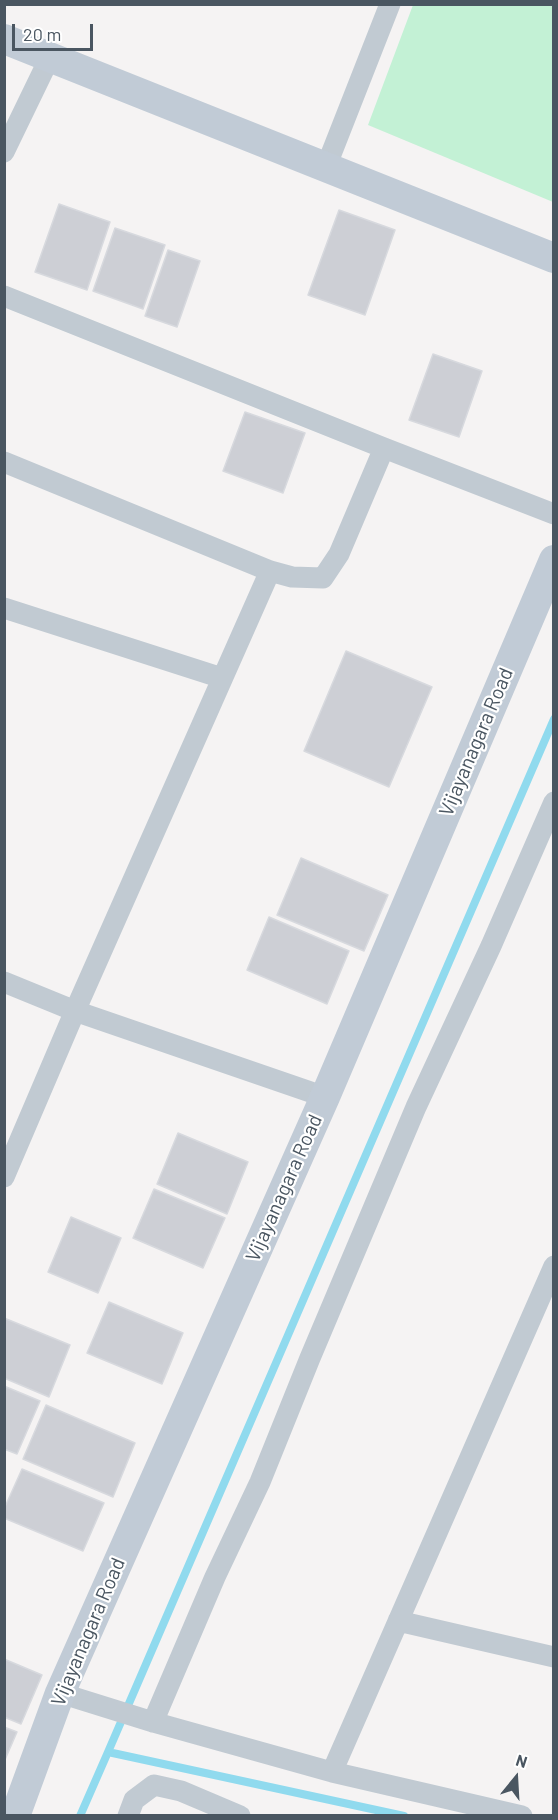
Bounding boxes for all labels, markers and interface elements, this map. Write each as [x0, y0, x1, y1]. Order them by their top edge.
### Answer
scale bar [15, 12, 96, 50]
text: 20 m [23, 23, 61, 45]
street label: Vijayanagara Road [434, 664, 518, 820]
street label: Vijayanagara Road [241, 1111, 327, 1265]
street label: Vijayanagara Road [46, 1554, 130, 1710]
north arrow [486, 1748, 546, 1808]
text: N [514, 1750, 530, 1771]

